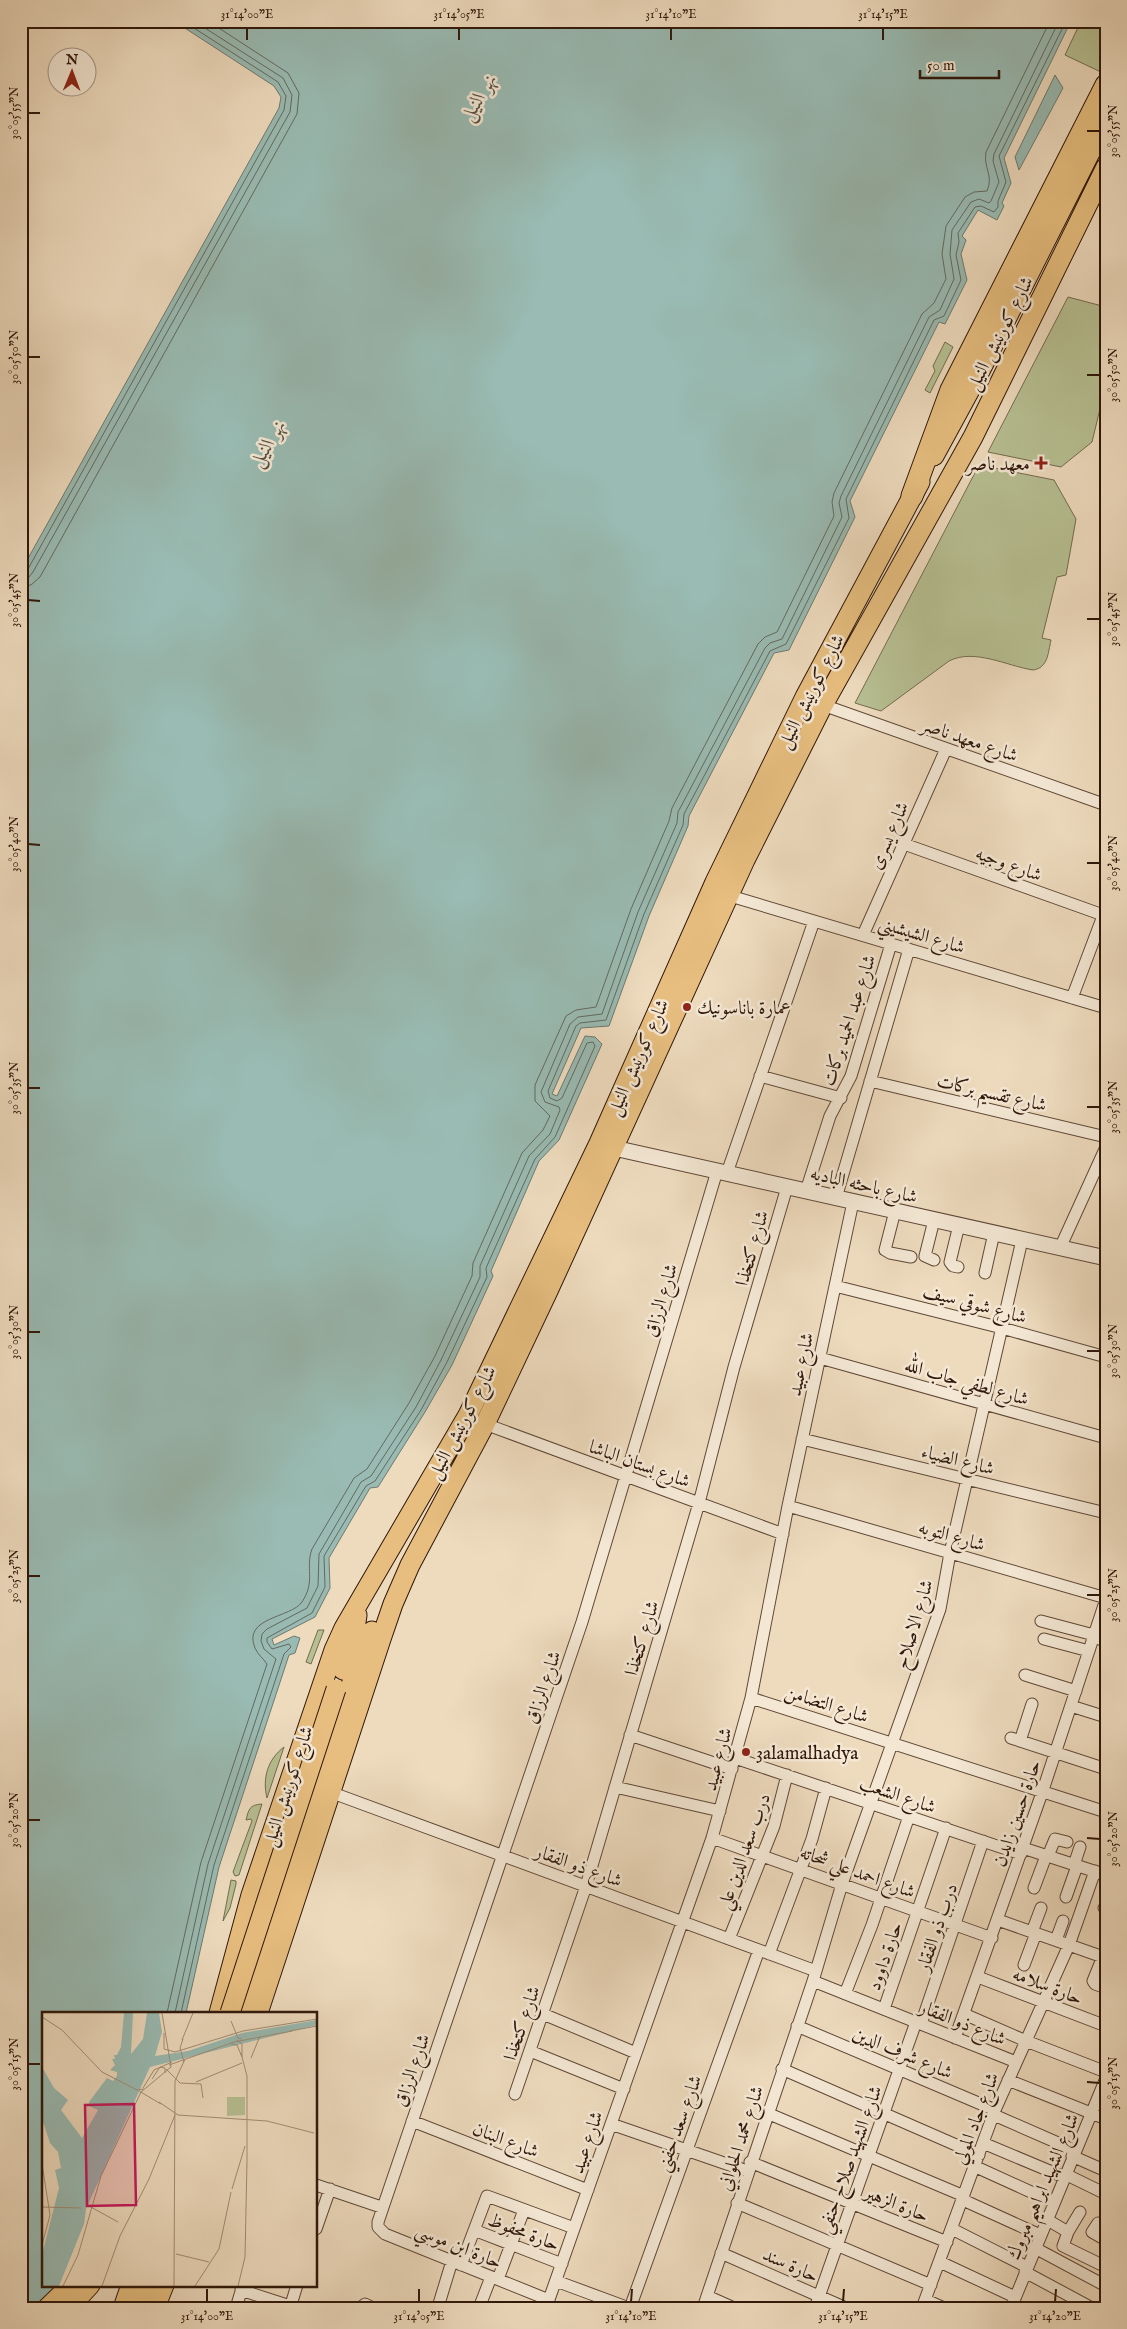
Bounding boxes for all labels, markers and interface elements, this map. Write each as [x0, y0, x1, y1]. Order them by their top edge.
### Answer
text: 31°14'00"E [221, 7, 273, 22]
text: 31°14'05"E [434, 7, 484, 22]
text: 31°14'10"E [646, 7, 697, 22]
text: 31°14'15"E [858, 7, 908, 22]
north arrow [48, 48, 98, 98]
scale bar [920, 48, 998, 80]
text: N [65, 51, 78, 69]
text: 50 m [927, 56, 955, 75]
water label: نهر النيل [455, 69, 504, 127]
text: 30°05'55"N [7, 86, 22, 139]
text: 30°05'55"N [1106, 104, 1121, 157]
street label: شارع كورنيش النيل [962, 273, 1042, 396]
text: 30°05'50"N [7, 329, 22, 384]
text: 30°05'50"N [1106, 347, 1121, 402]
water label: نهر النيل [244, 415, 293, 473]
place label: معهد ناصر [965, 453, 1030, 477]
marker: معهد ناصر [1034, 456, 1048, 470]
text: 30°05'45"N [7, 572, 22, 627]
text: 30°05'45"N [1106, 591, 1121, 646]
street label: شارع كورنيش النيل [773, 631, 853, 754]
street label: شارع معهد ناصر [915, 713, 1021, 771]
street label: شارع يسرى [864, 798, 917, 874]
text: 30°05'40"N [7, 815, 22, 872]
text: 30°05'40"N [1106, 834, 1121, 891]
street label: شارع وجيه [971, 842, 1045, 890]
street label: شارع الشيشيني [874, 911, 968, 965]
street label: شارع عبد الحميد بركات [817, 952, 884, 1090]
street label: شارع كورنيش النيل [602, 996, 677, 1121]
place label: عمارة باناسونيك [697, 997, 791, 1021]
marker: عمارة باناسونيك [681, 1001, 693, 1013]
text: 30°05'35"N [7, 1061, 22, 1114]
street label: شارع تقسيم بركات [933, 1070, 1049, 1124]
text: 30°05'35"N [1106, 1080, 1121, 1133]
street label: شارع باحثه الباديه [807, 1162, 920, 1212]
street label: شارع كتخذا [731, 1208, 777, 1290]
street label: شارع الرزاق [639, 1261, 686, 1341]
street label: شارع شوقي سيف [919, 1280, 1029, 1332]
text: 30°05'30"N [7, 1304, 22, 1359]
text: 30°05'30"N [1106, 1323, 1121, 1378]
street label: شارع عبيد [784, 1330, 822, 1399]
street label: شارع لطفي جاب الله [900, 1350, 1032, 1417]
street label: شارع كورنيش النيل [423, 1362, 505, 1485]
street label: شارع بستان الباشا [585, 1435, 693, 1496]
street label: شارع الضياء [918, 1440, 997, 1484]
street label: شارع التوبه [915, 1516, 988, 1560]
text: 30°05'25"N [7, 1548, 22, 1603]
text: 30°05'25"N [1106, 1567, 1121, 1622]
street label: شارع الاصلاح [890, 1577, 944, 1673]
street label: شارع كتخذا [620, 1598, 668, 1680]
street label: شارع الرزاق [520, 1648, 569, 1728]
street label: شارع التضامن [781, 1680, 871, 1732]
street label: شارع كورنيش النيل [258, 1723, 322, 1851]
street label: شارع عبيد [699, 1725, 741, 1794]
place label: 3alamalhadya [756, 1742, 859, 1766]
marker: 3alamalhadya [740, 1746, 752, 1758]
street label: حارة حسين زايدن [988, 1757, 1047, 1870]
street label: شارع الشعب [855, 1772, 939, 1822]
street label: درب سعد الدين علي [713, 1790, 782, 1915]
text: 30°05'20"N [7, 1792, 22, 1848]
text: 30°05'20"N [1106, 1811, 1121, 1867]
street label: شارع ذو الفقار [529, 1839, 625, 1896]
street label: شارع احمد علي شحاته [795, 1841, 918, 1910]
street label: درب ذو الفقار [911, 1880, 964, 1977]
street label: حارة داوود [863, 1919, 909, 1994]
street label: حارة سلامه [1009, 1963, 1086, 2011]
street label: شارع كتخذا [499, 1983, 549, 2065]
street label: شارع ذو الفقار [913, 1995, 1009, 2054]
inset map [42, 2012, 318, 2286]
street label: شارع شرف الدين [848, 2022, 956, 2088]
street label: شارع الرزاق [389, 2031, 438, 2111]
text: 30°05'15"N [7, 2037, 22, 2090]
text: 30°05'15"N [1106, 2056, 1121, 2109]
street label: شارع جاد المولي [948, 2069, 1007, 2169]
street label: شارع سعد حفني [651, 2072, 713, 2177]
street label: شارع الشهيد صلاح حنفي [813, 2082, 893, 2239]
street label: شارع محمد الحلواني [714, 2083, 772, 2195]
street label: شارع عبيد [566, 2108, 612, 2178]
street label: شارع الشهيد ابراهيم مبروك [1002, 2110, 1091, 2266]
street label: شارع البنان [468, 2117, 542, 2166]
street label: حارة الزهير [859, 2180, 932, 2229]
street label: حارة محفوظ [484, 2208, 563, 2257]
street label: حارة ابن موسي [410, 2219, 505, 2279]
street label: حارة سند [758, 2243, 822, 2289]
text: 31°14'00"E [181, 2309, 233, 2324]
text: 31°14'05"E [394, 2309, 444, 2324]
text: 31°14'10"E [606, 2309, 657, 2324]
text: 31°14'15"E [818, 2309, 868, 2324]
text: 31°14'20"E [1029, 2309, 1081, 2324]

